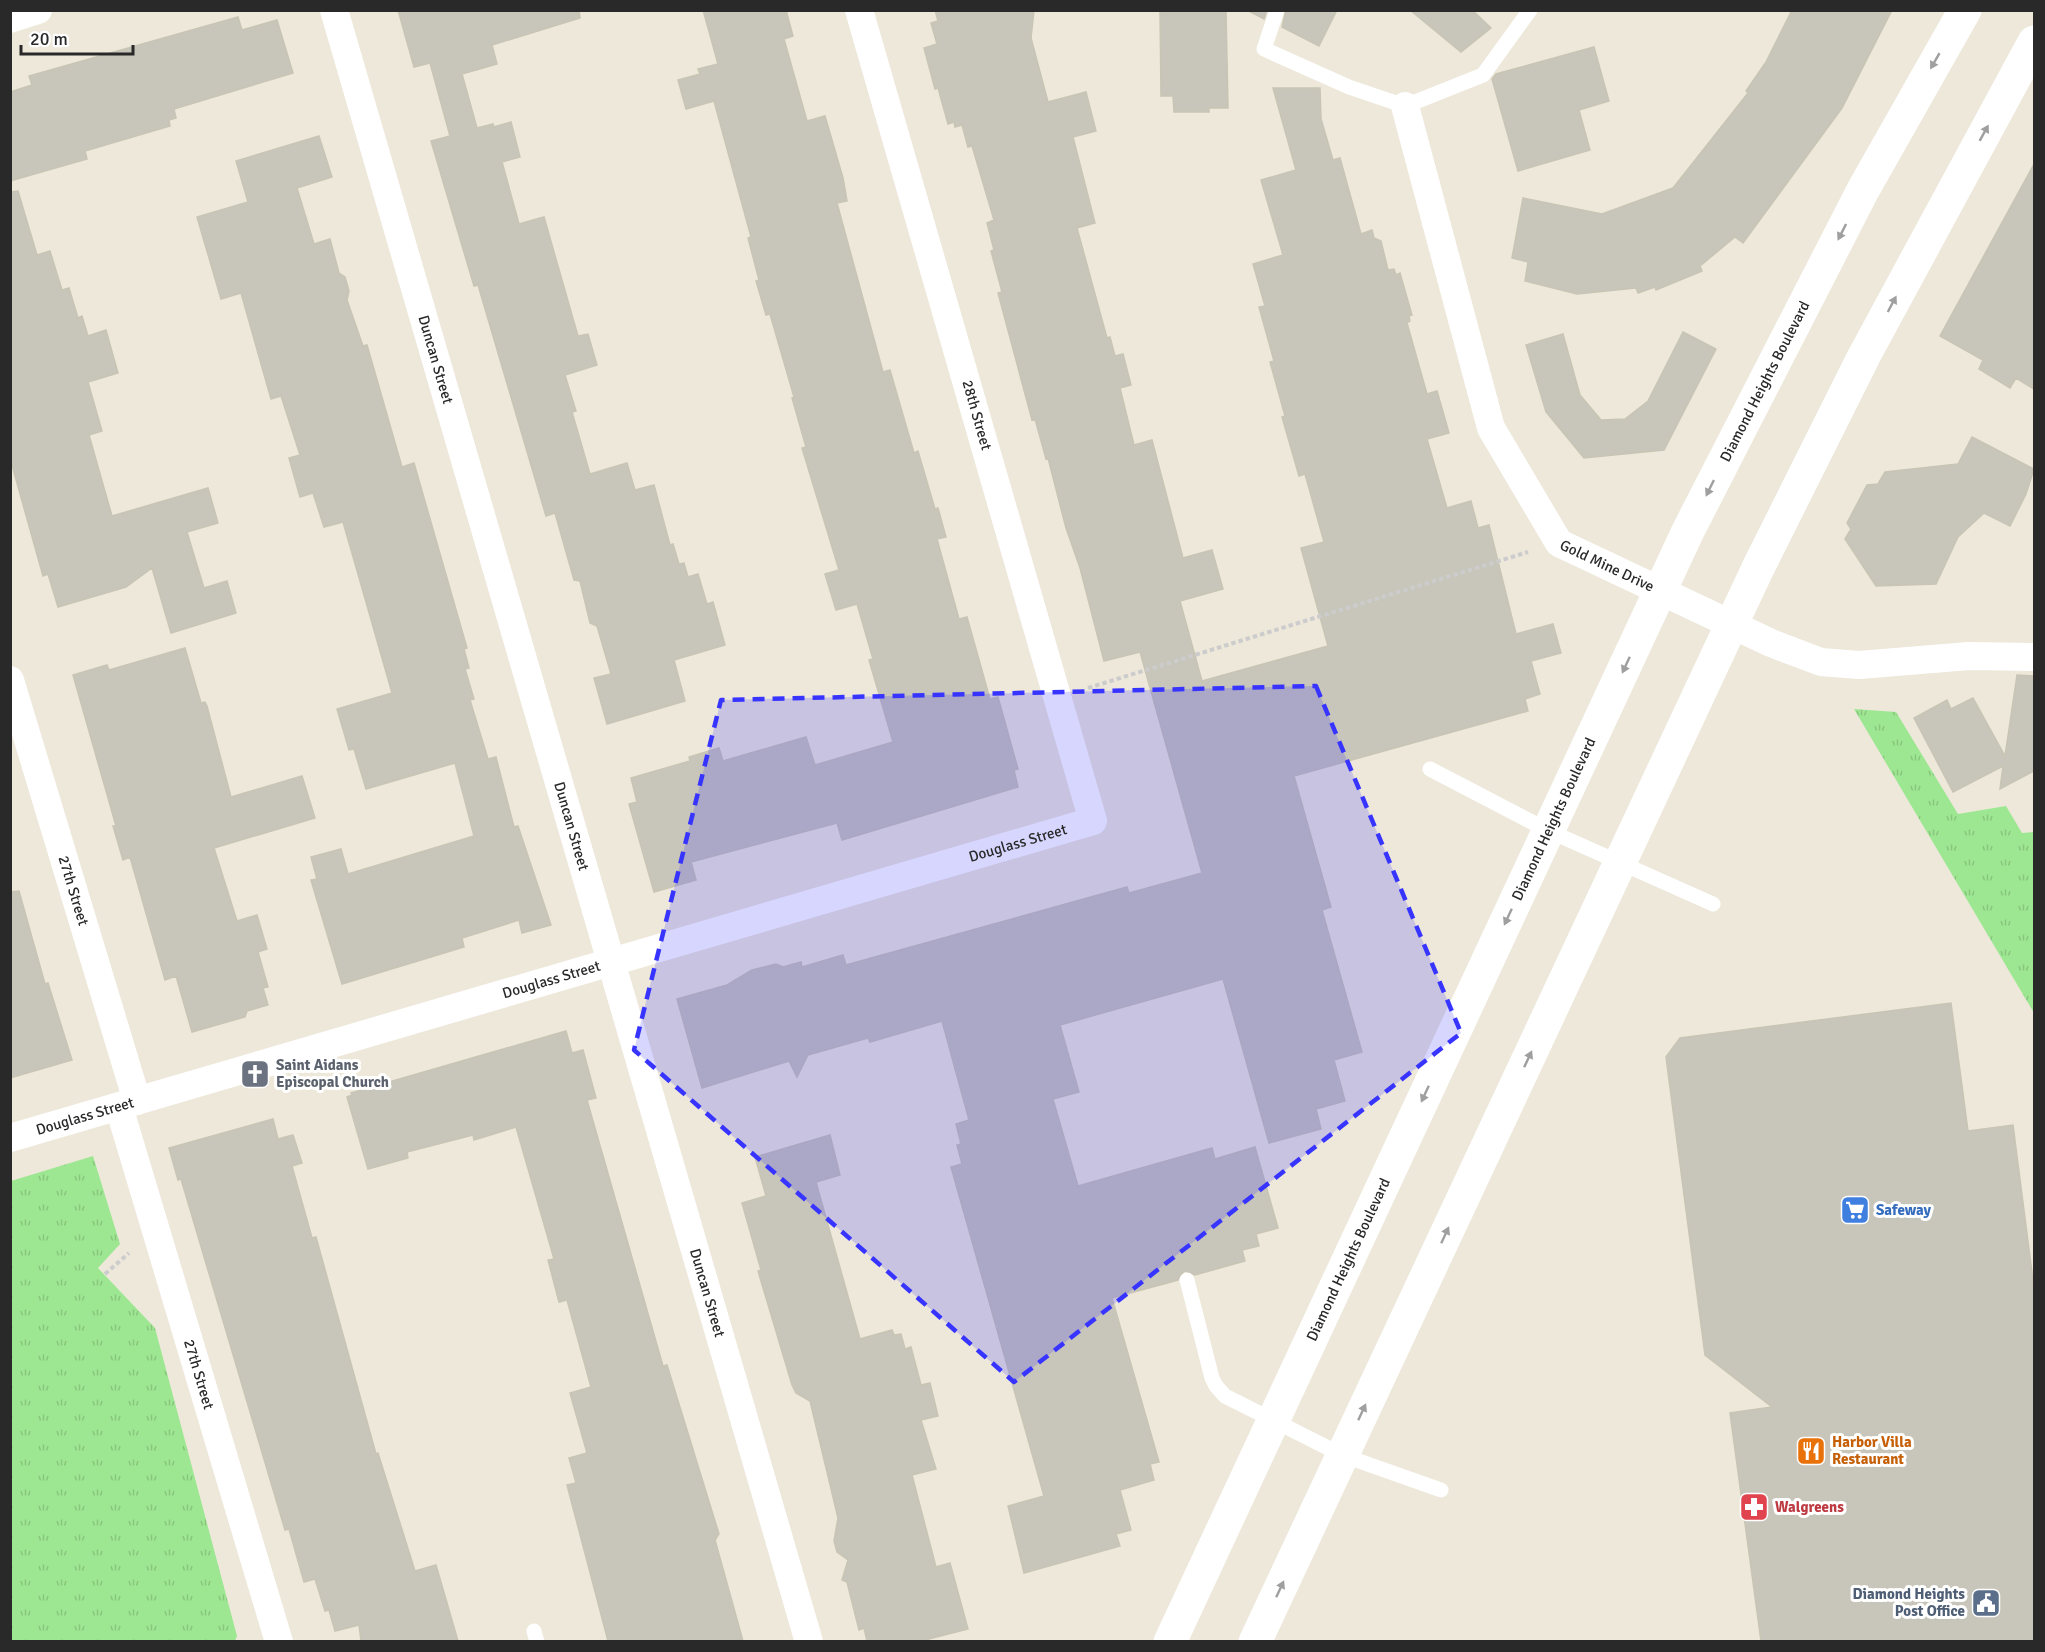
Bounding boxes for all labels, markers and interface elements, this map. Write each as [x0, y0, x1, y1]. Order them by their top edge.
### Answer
scale bar [21, 18, 134, 56]
text: 20 m [30, 28, 68, 50]
one-way arrow [1930, 53, 1941, 69]
one-way arrow [1979, 124, 1989, 141]
one-way arrow [1837, 223, 1847, 240]
one-way arrow [1886, 295, 1896, 313]
street label: Diamond Heights Boulevard [1716, 298, 1813, 465]
street label: Duncan Street [414, 313, 457, 406]
street label: 28th Street [958, 378, 996, 452]
one-way arrow [1705, 480, 1715, 497]
street label: Gold Mine Drive [1557, 536, 1657, 596]
one-way arrow [1622, 656, 1631, 673]
street label: Diamond Heights Boulevard [1508, 735, 1599, 904]
street label: Duncan Street [550, 780, 593, 873]
street label: Douglass Street [967, 820, 1069, 866]
street label: 27th Street [55, 854, 93, 928]
one-way arrow [1504, 909, 1513, 926]
street label: Douglass Street [500, 957, 602, 1002]
one-way arrow [1524, 1050, 1533, 1067]
place label: Saint Aidans Episcopal Church [276, 1056, 389, 1091]
church icon: Saint Aidans Episcopal Church [239, 1058, 271, 1090]
one-way arrow [1421, 1085, 1430, 1102]
street label: Douglass Street [34, 1093, 136, 1139]
street label: Diamond Heights Boulevard [1303, 1175, 1394, 1344]
supermarket icon: Safeway [1839, 1194, 1871, 1226]
place label: Safeway [1876, 1201, 1932, 1219]
one-way arrow [1441, 1227, 1450, 1244]
street label: Duncan Street [686, 1246, 729, 1339]
street label: 27th Street [180, 1337, 218, 1411]
one-way arrow [1358, 1403, 1367, 1420]
place label: Harbor Villa Restaurant [1832, 1433, 1912, 1468]
restaurant icon: Harbor Villa Restaurant [1795, 1435, 1827, 1467]
pharmacy icon: Walgreens [1738, 1491, 1770, 1523]
place label: Walgreens [1775, 1498, 1844, 1516]
one-way arrow [1276, 1580, 1285, 1597]
place label: Diamond Heights Post Office [1853, 1585, 1965, 1620]
public building icon: Diamond Heights Post Office [1970, 1587, 2002, 1619]

